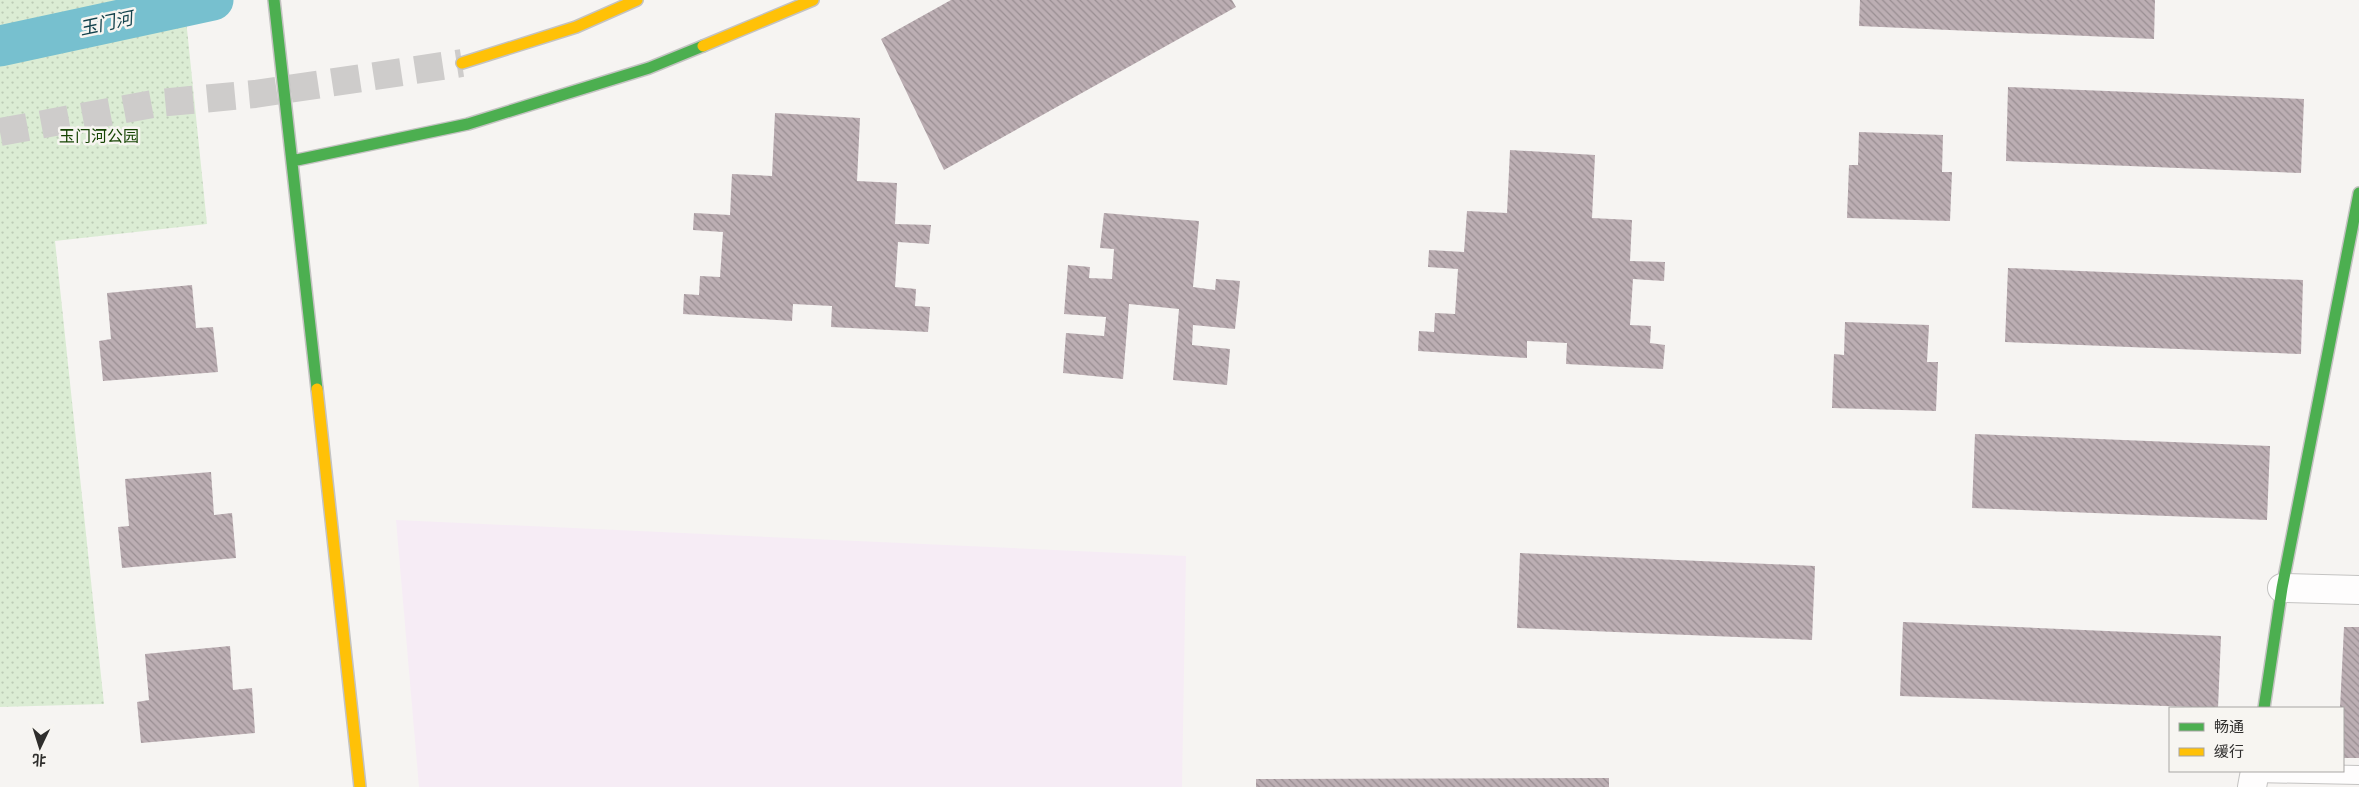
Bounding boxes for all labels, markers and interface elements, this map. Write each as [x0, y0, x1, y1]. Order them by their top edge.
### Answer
water label: 玉门河 [77, 6, 138, 39]
park label: 玉门河公园 [59, 127, 139, 146]
legend [2169, 707, 2344, 772]
text: 畅通 [2214, 718, 2244, 736]
north arrow [15, 722, 65, 772]
text: 缓行 [2214, 743, 2244, 761]
text: 北 [32, 751, 47, 768]

